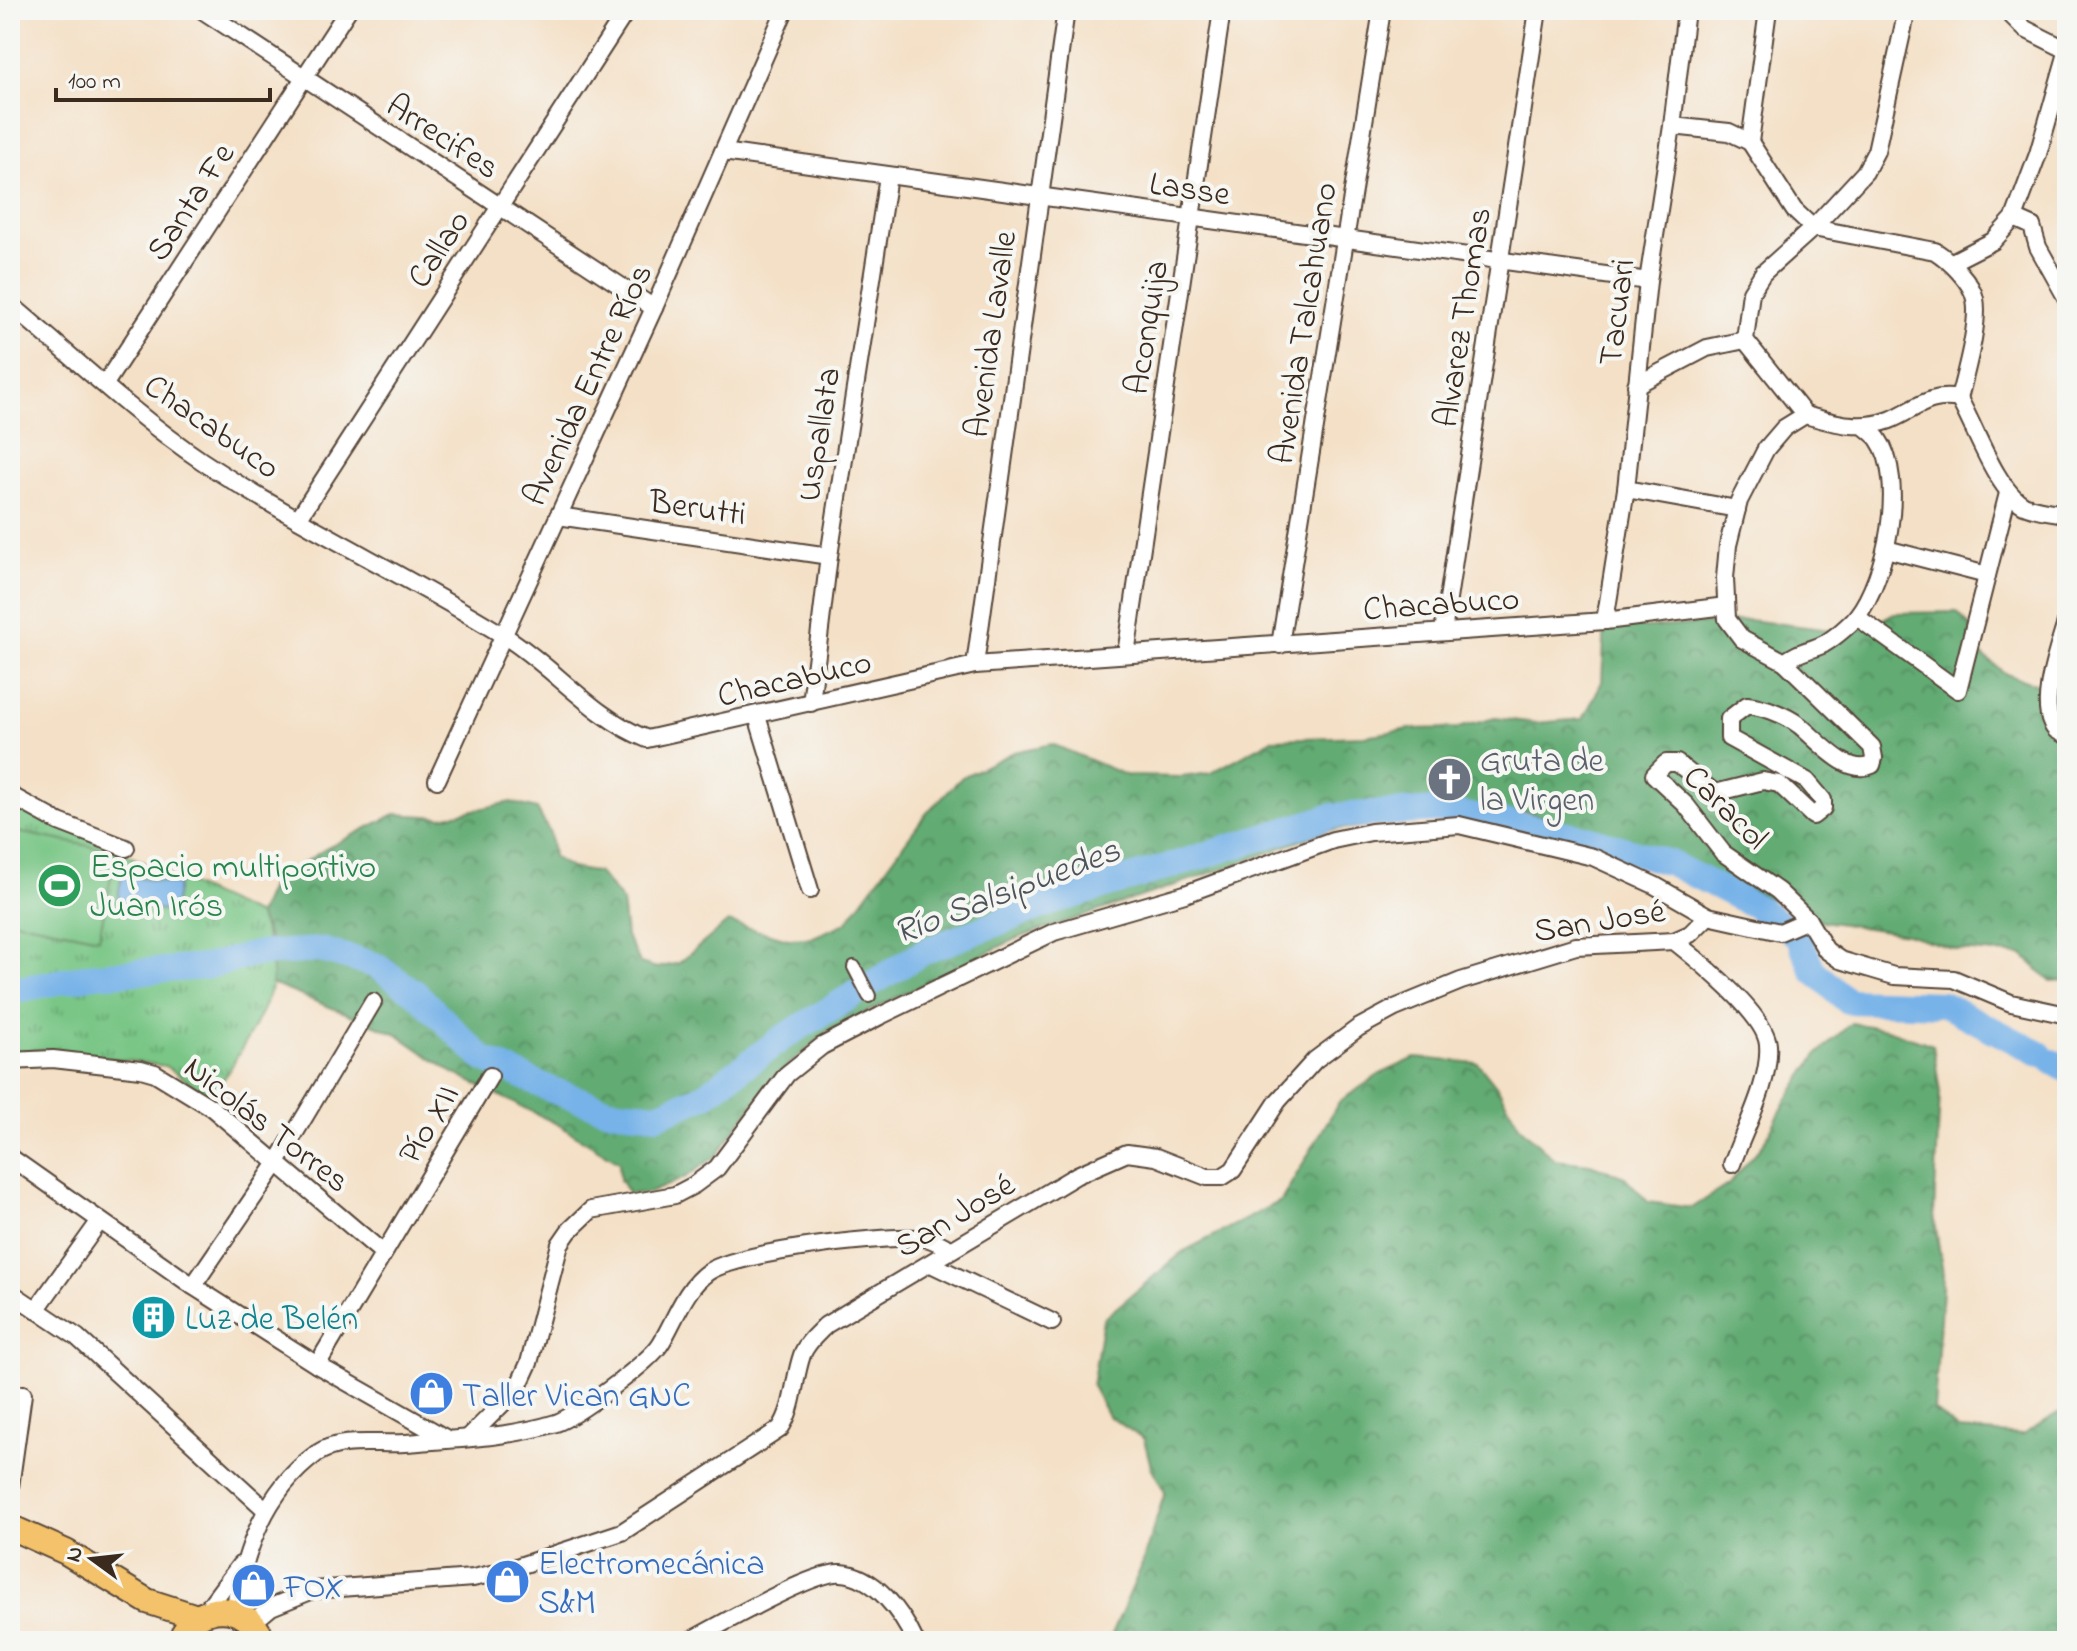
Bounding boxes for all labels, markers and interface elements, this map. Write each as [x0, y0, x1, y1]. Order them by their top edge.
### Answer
scale bar [56, 52, 270, 102]
text: 100 m [68, 65, 121, 100]
street label: Arrecifes [375, 83, 509, 194]
street label: Santa Fe [135, 133, 250, 272]
street label: Lasse [1146, 161, 1234, 221]
street label: Avenida Talcahuano [1259, 179, 1353, 468]
street label: Callao [396, 201, 484, 299]
street label: Alvarez Thomas [1423, 204, 1507, 431]
street label: Avenida Lavalle [954, 227, 1032, 441]
street label: Avenida Entre Ríos [512, 256, 668, 515]
street label: Tacuari [1588, 256, 1650, 369]
street label: Aconquija [1114, 257, 1184, 398]
street label: Chacabuco [132, 363, 289, 494]
street label: Uspallata [786, 364, 856, 505]
street label: Berutti [645, 478, 749, 541]
street label: Chacabuco [1361, 576, 1521, 636]
street label: Chacabuco [713, 639, 877, 723]
place label: Gruta de la Virgen [1480, 738, 1605, 827]
church icon: Gruta de la Virgen [1425, 755, 1473, 803]
street label: Caracol [1670, 755, 1778, 863]
water label: Río Salsipuedes [887, 826, 1129, 961]
place label: Espacio multiportivo Juan Irós [90, 844, 376, 933]
sports icon: Espacio multiportivo Juan Irós [35, 861, 83, 909]
street label: San José [1530, 888, 1670, 958]
street label: Nicolás Torres [172, 1045, 359, 1207]
street label: Pío XII [387, 1076, 474, 1175]
street label: San José [886, 1162, 1026, 1273]
building icon: Luz de Belén [130, 1293, 178, 1341]
place label: Luz de Belén [185, 1296, 358, 1346]
shop icon: Taller Vican GNC [407, 1370, 455, 1418]
place label: Taller Vican GNC [462, 1373, 691, 1423]
north arrow [52, 1519, 132, 1599]
place label: Electromecánica S&M [538, 1541, 765, 1630]
text: N [58, 1543, 93, 1566]
shop icon: Electromecánica S&M [483, 1558, 531, 1606]
shop icon: FOX [229, 1561, 277, 1609]
place label: FOX [283, 1564, 344, 1614]

